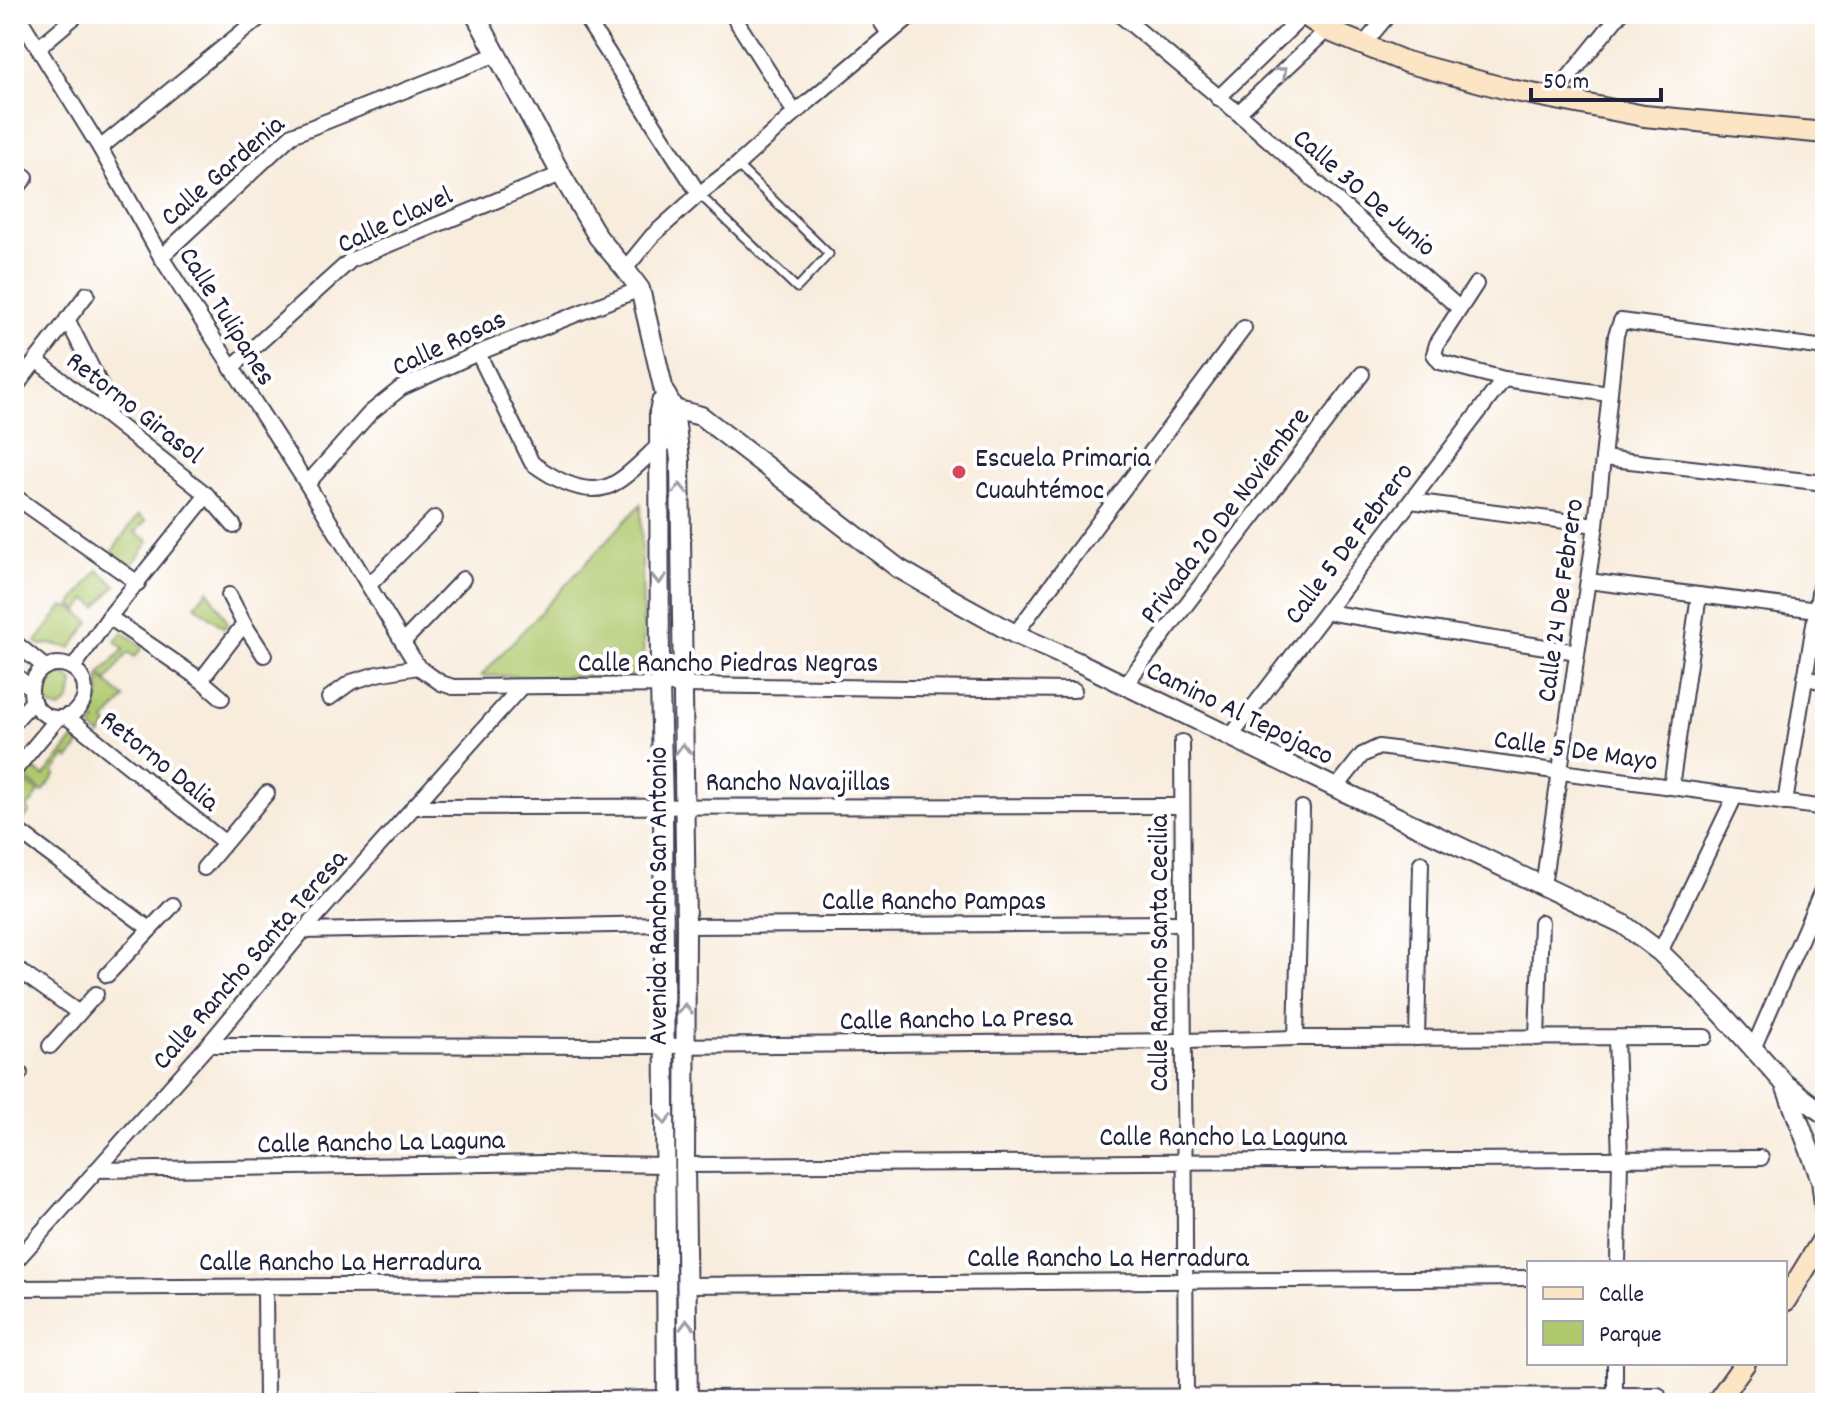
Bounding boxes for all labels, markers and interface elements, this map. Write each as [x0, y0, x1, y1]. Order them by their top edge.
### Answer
scale bar [1531, 52, 1661, 102]
one-way arrow [1273, 66, 1287, 81]
text: 50 m [1543, 66, 1589, 100]
street label: Calle Gardenia [153, 107, 296, 238]
street label: Calle 30 De Junio [1282, 121, 1443, 269]
street label: Calle Clavel [332, 178, 461, 267]
street label: Calle Tulipanes [166, 240, 283, 395]
street label: Calle Rosas [386, 302, 514, 389]
street label: Retorno Girasol [56, 343, 210, 477]
street label: Privada 20 De Noviembre [1132, 400, 1322, 634]
place label: Escuela Primaria Cuauhtémoc [975, 441, 1151, 513]
street label: Calle 5 De Febrero [1277, 455, 1425, 635]
marker: Escuela Primaria Cuauhtémoc [950, 463, 968, 481]
one-way arrow [671, 482, 689, 495]
street label: Calle 24 De Febrero [1529, 496, 1597, 705]
one-way arrow [650, 573, 668, 586]
street label: Calle Rancho Piedras Negras [578, 646, 878, 686]
street label: Camino Al Tepojaco [1138, 653, 1340, 778]
street label: Retorno Dalia [90, 702, 227, 824]
street label: Calle 5 De Mayo [1491, 722, 1660, 784]
one-way arrow [674, 742, 692, 755]
street label: Avenida Rancho San Antonio [641, 746, 681, 1046]
street label: Rancho Navajillas [705, 765, 891, 805]
street label: Calle Rancho Santa Cecilia [1142, 813, 1182, 1092]
street label: Calle Rancho Santa Teresa [144, 841, 360, 1080]
street label: Calle Rancho Pampas [822, 884, 1046, 924]
street label: Calle Rancho La Presa [839, 1000, 1074, 1044]
one-way arrow [676, 1002, 694, 1015]
one-way arrow [656, 1113, 674, 1126]
street label: Calle Rancho La Laguna [1099, 1120, 1348, 1160]
street label: Calle Rancho La Laguna [257, 1123, 506, 1167]
street label: Calle Rancho La Herradura [967, 1241, 1250, 1281]
street label: Calle Rancho La Herradura [199, 1245, 482, 1285]
legend [1527, 1261, 1787, 1365]
text: Calle [1599, 1279, 1644, 1313]
one-way arrow [678, 1318, 696, 1331]
text: Parque [1599, 1319, 1662, 1353]

